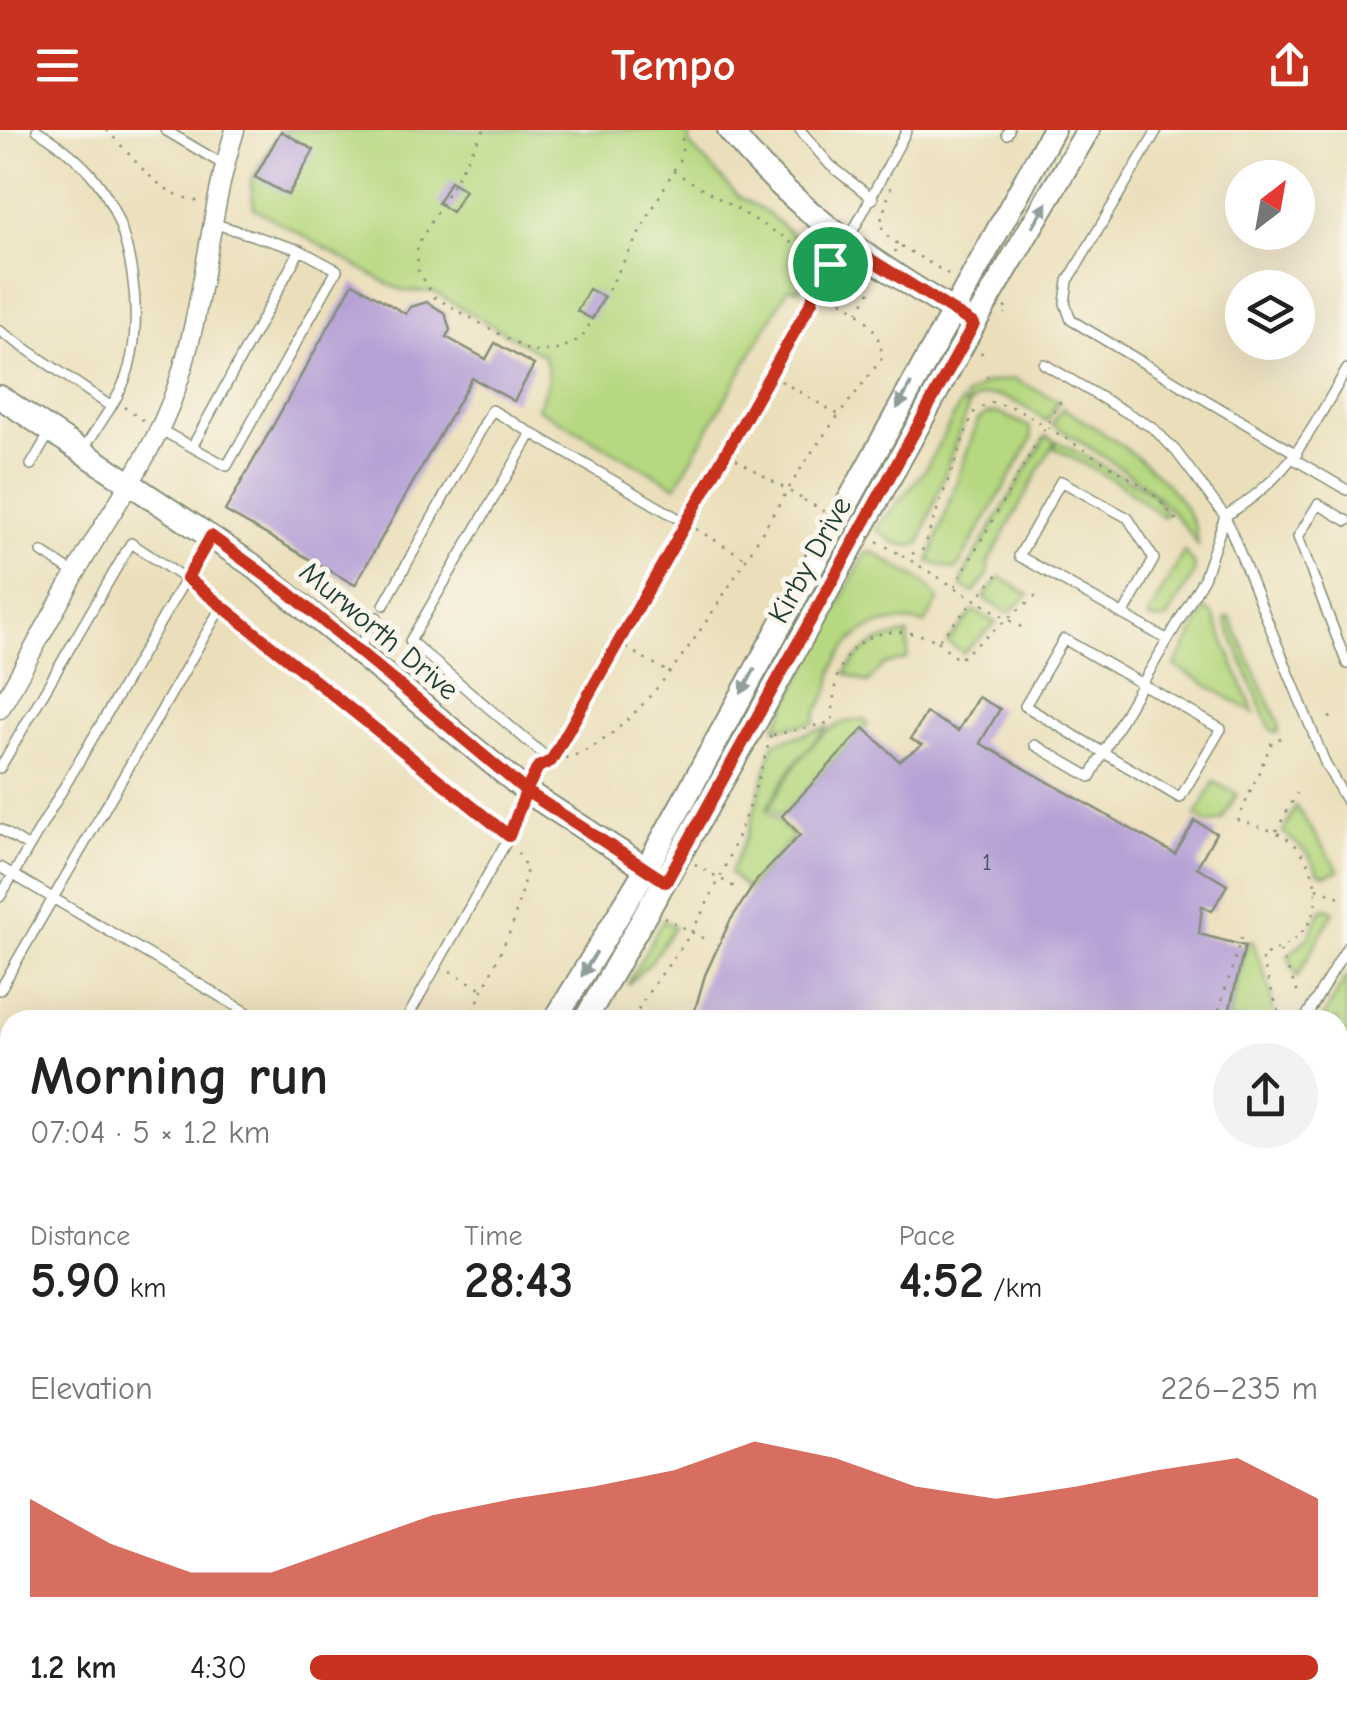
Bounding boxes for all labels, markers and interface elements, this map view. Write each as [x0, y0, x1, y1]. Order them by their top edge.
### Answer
icon: menu [30, 38, 85, 93]
icon: share [1262, 38, 1317, 93]
text: Tempo [611, 39, 736, 91]
north arrow [1225, 160, 1315, 250]
map controls [1225, 160, 1315, 360]
one-way arrow [1031, 201, 1048, 229]
pin [788, 222, 873, 307]
icon: arrive [803, 237, 858, 292]
button: layers [1225, 270, 1315, 360]
one-way arrow [896, 381, 913, 410]
street label: Kirby Drive [761, 491, 859, 629]
street label: Murworth Drive [292, 554, 466, 708]
one-way arrow [740, 666, 757, 695]
house number: 1 [982, 847, 992, 876]
one-way arrow [581, 950, 598, 978]
button: share [1213, 1043, 1318, 1148]
text: Morning run [30, 1044, 328, 1108]
text: 07:04 · 5 × 1.2 km [30, 1114, 270, 1151]
text: Distance [30, 1220, 130, 1252]
text: Time [464, 1220, 522, 1252]
text: Pace [899, 1220, 955, 1252]
text: 5.90 [30, 1252, 120, 1310]
text: 28:43 [464, 1252, 573, 1310]
text: 4:52 [899, 1252, 984, 1310]
text: km [120, 1272, 166, 1304]
text: /km [984, 1272, 1042, 1304]
text: Elevation [30, 1370, 153, 1407]
text: 226–235 m [1161, 1370, 1318, 1407]
text: 1.2 km [30, 1649, 117, 1686]
text: 4:30 [190, 1649, 247, 1686]

